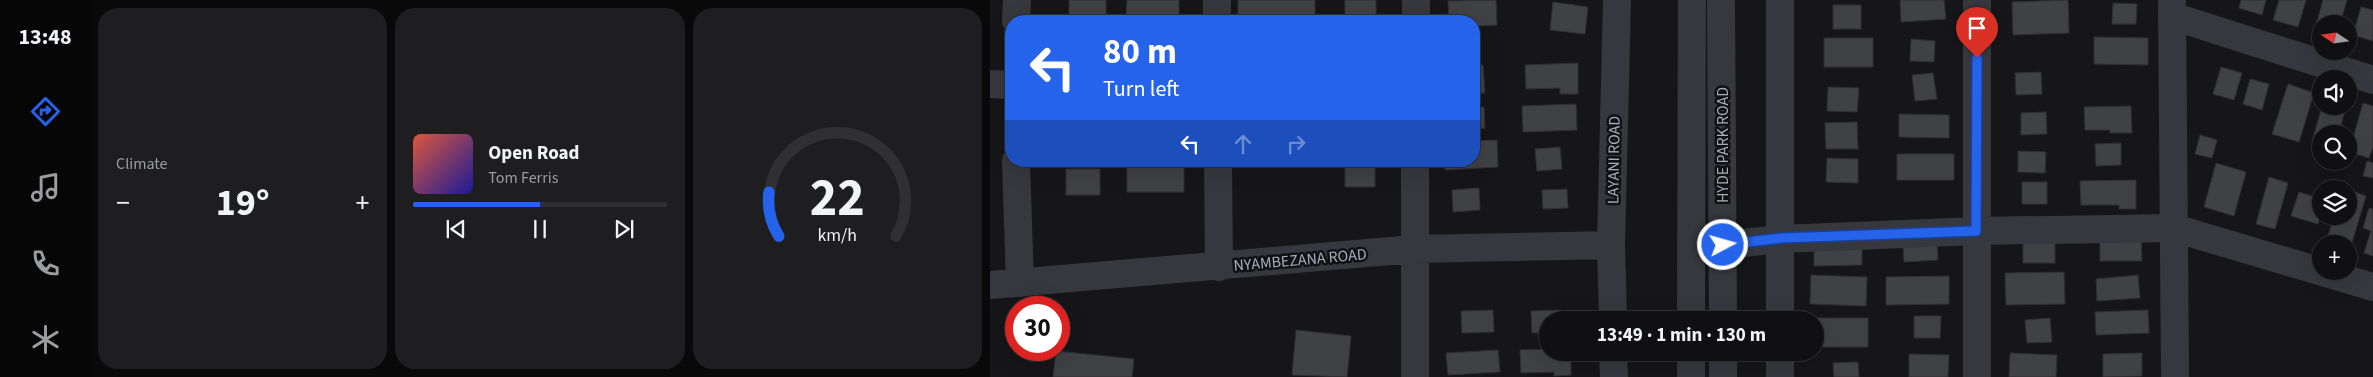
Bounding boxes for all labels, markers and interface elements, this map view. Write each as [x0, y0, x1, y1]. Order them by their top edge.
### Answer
pin [1956, 7, 1998, 58]
icon: arrive [1963, 14, 1991, 42]
north arrow [2312, 15, 2358, 60]
map controls [2312, 15, 2357, 280]
text: 13:48 [18, 21, 72, 53]
text: 80 m [1103, 27, 1177, 77]
icon: left [1020, 35, 1085, 100]
button: sound [2312, 70, 2357, 115]
text: Turn left [1103, 73, 1179, 105]
street label: HYDE PARK ROAD [1712, 87, 1734, 203]
icon: directions [28, 94, 63, 129]
street label: LAYANI ROAD [1602, 116, 1626, 204]
button: search [2312, 125, 2357, 170]
icon: left [1176, 130, 1204, 158]
icon: ahead [1229, 130, 1257, 158]
icon: right [1282, 130, 1310, 158]
text: Open Road [488, 140, 579, 167]
text: Climate [116, 153, 167, 175]
text: 22 [810, 162, 865, 236]
text: Tom Ferris [488, 167, 558, 189]
icon: music [28, 170, 63, 205]
text: 19° [216, 176, 270, 230]
button: layers [2312, 180, 2357, 225]
text: − [116, 183, 130, 223]
text: + [355, 183, 369, 223]
icon: previous [442, 215, 470, 243]
icon: pause [526, 215, 554, 243]
icon: next [610, 215, 638, 243]
position arrow [1696, 218, 1748, 270]
text: km/h [818, 223, 857, 248]
button: + [2312, 235, 2357, 280]
street label: NYAMBEZANA ROAD [1233, 243, 1368, 277]
icon: phone [28, 246, 63, 281]
speed limit sign: 30 [1005, 296, 1070, 361]
icon: climate [28, 322, 63, 357]
text: 13:49 · 1 min · 130 m [1597, 322, 1766, 349]

